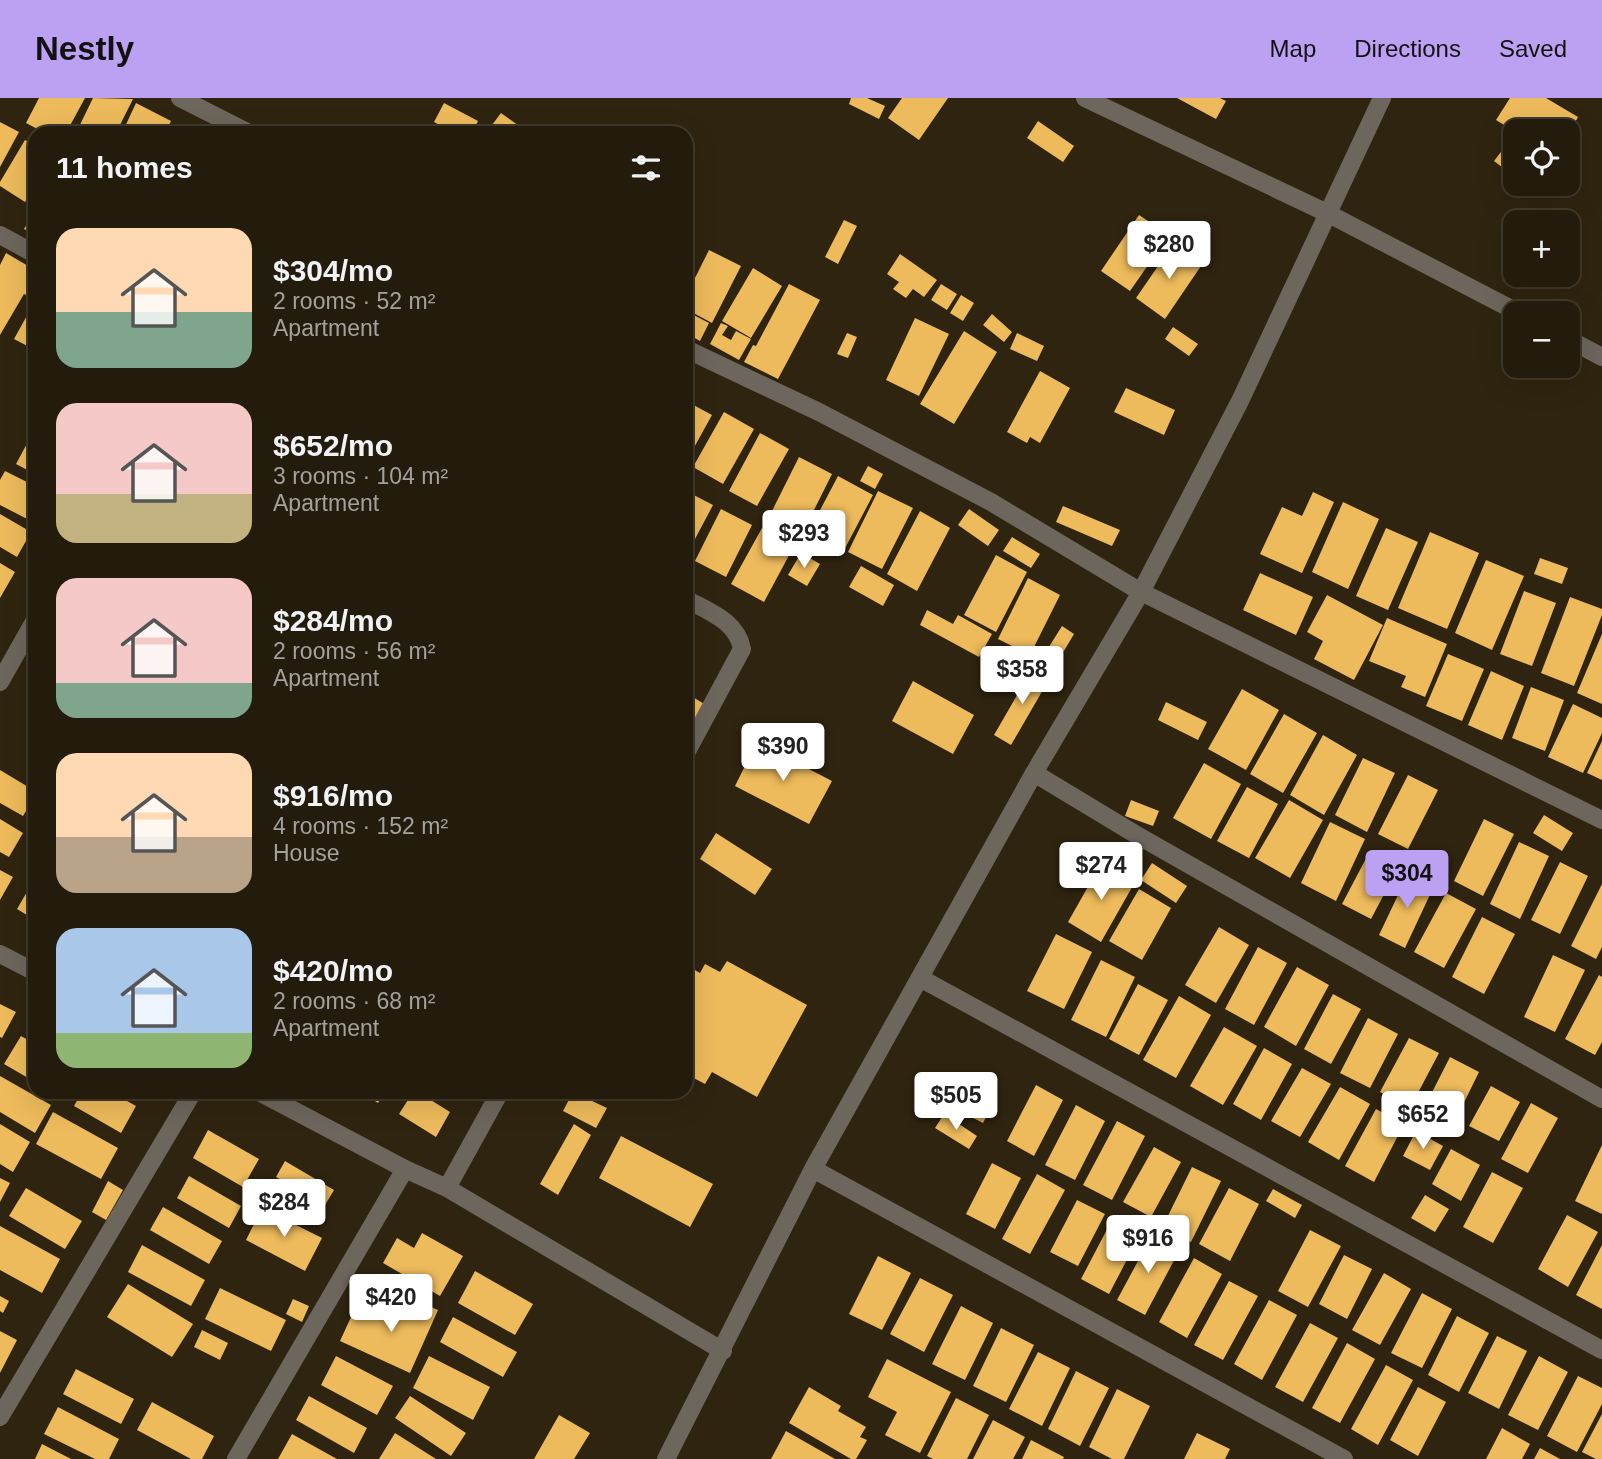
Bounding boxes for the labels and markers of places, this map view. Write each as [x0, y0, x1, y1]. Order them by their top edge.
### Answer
pin: $280 [1128, 222, 1210, 281]
pin: $293 [763, 510, 845, 570]
pin: $358 [981, 646, 1063, 706]
pin: $390 [742, 724, 824, 783]
pin: $274 [1060, 842, 1142, 902]
pin: $304 [1366, 850, 1448, 910]
pin: $505 [915, 1072, 997, 1132]
pin: $652 [1382, 1091, 1464, 1151]
pin: $284 [243, 1180, 325, 1239]
pin: $916 [1107, 1216, 1189, 1275]
pin: $420 [350, 1274, 432, 1334]

